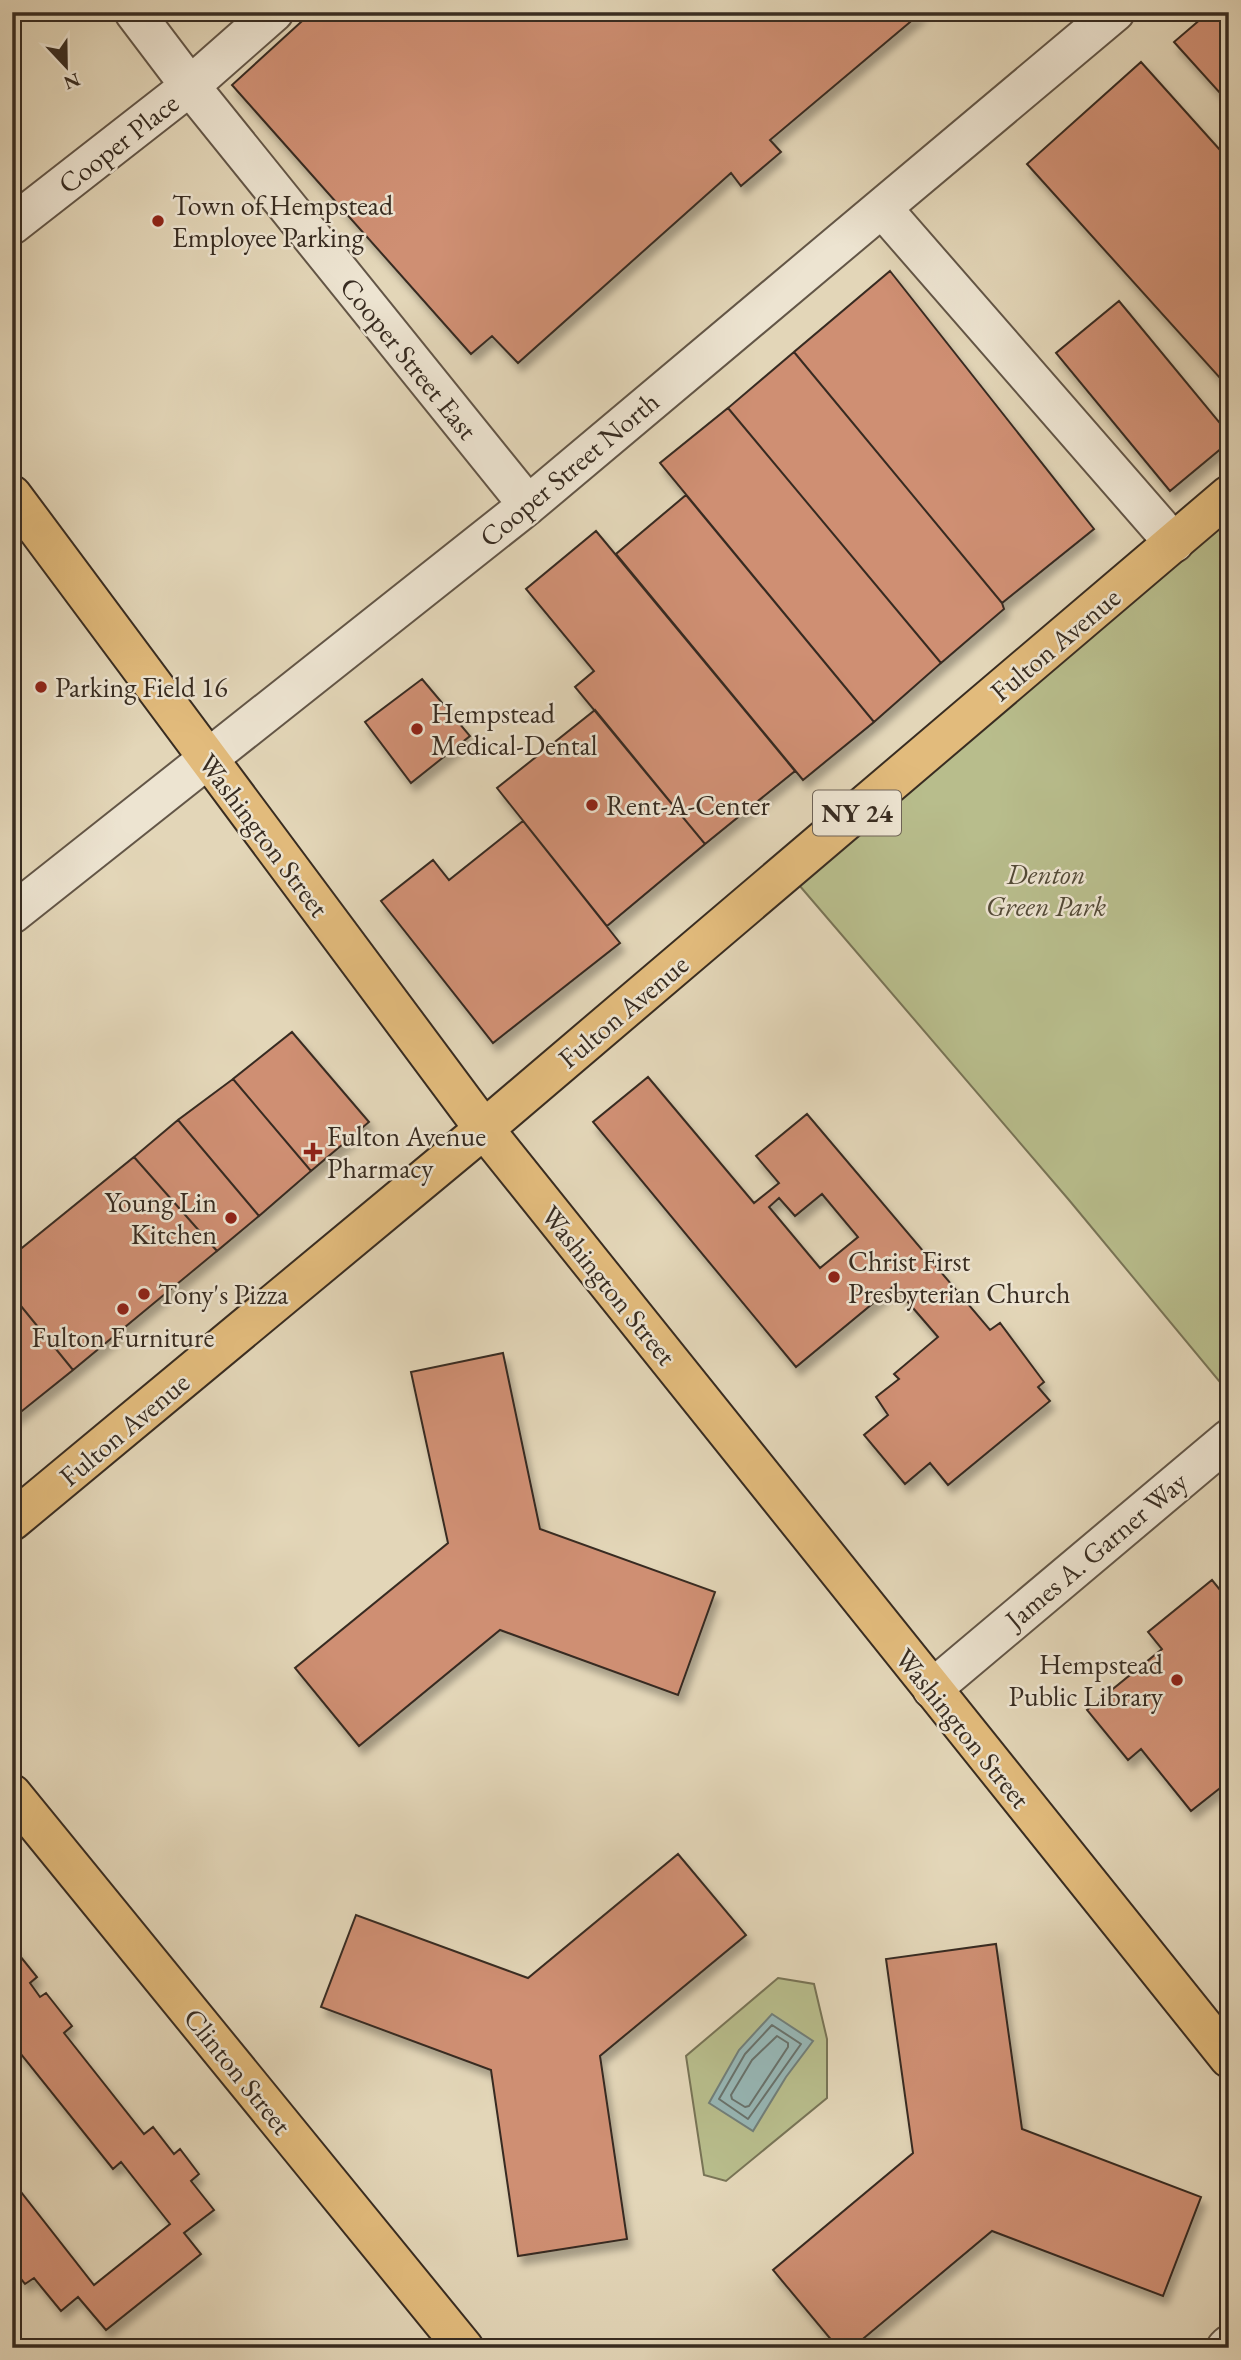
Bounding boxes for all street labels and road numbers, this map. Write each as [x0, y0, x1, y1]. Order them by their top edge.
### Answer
street label: Cooper Place [51, 85, 186, 201]
street label: Cooper Street East [332, 269, 486, 447]
street label: Cooper Street North [472, 383, 666, 555]
street label: Fulton Avenue [982, 579, 1128, 709]
street label: Washington Street [191, 746, 337, 924]
road number: NY 24 [813, 790, 901, 835]
street label: Fulton Avenue [550, 946, 696, 1076]
street label: Washington Street [533, 1198, 685, 1373]
street label: Fulton Avenue [51, 1364, 197, 1494]
street label: James A. Garner Way [996, 1463, 1195, 1638]
street label: Washington Street [887, 1641, 1039, 1816]
street label: Clinton Street [176, 2000, 300, 2142]

